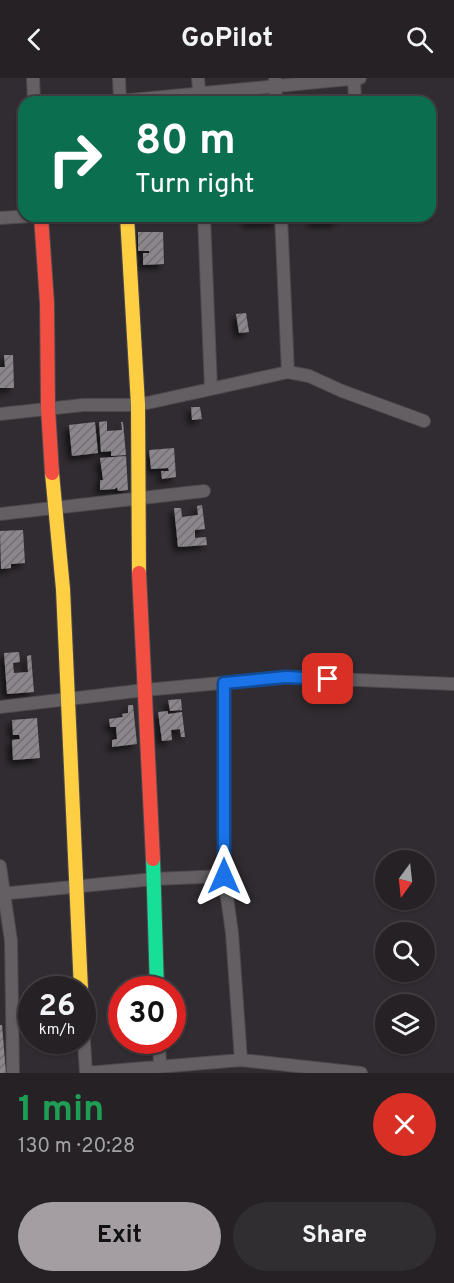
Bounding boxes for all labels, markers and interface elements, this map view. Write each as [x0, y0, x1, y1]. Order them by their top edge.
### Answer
text: GoPilot [181, 22, 273, 56]
icon: back [18, 23, 51, 56]
icon: search [403, 23, 436, 56]
text: 80 m [135, 116, 236, 169]
icon: right [36, 120, 114, 198]
text: Turn right [135, 168, 254, 202]
pin [302, 653, 353, 704]
icon: arrive [311, 662, 344, 695]
position arrow [192, 844, 256, 908]
north arrow [375, 850, 435, 910]
map controls [375, 850, 435, 1054]
button: search [375, 922, 435, 982]
speed limit sign: 30 [108, 976, 186, 1054]
text: 26 [39, 989, 75, 1026]
button: layers [375, 994, 435, 1054]
text: km/h [39, 1021, 75, 1040]
text: 1 min [18, 1088, 104, 1134]
button: close [373, 1093, 436, 1156]
text: 130 m · 20:28 [18, 1134, 135, 1160]
button: Exit [18, 1202, 221, 1271]
button: Share [233, 1202, 436, 1271]

